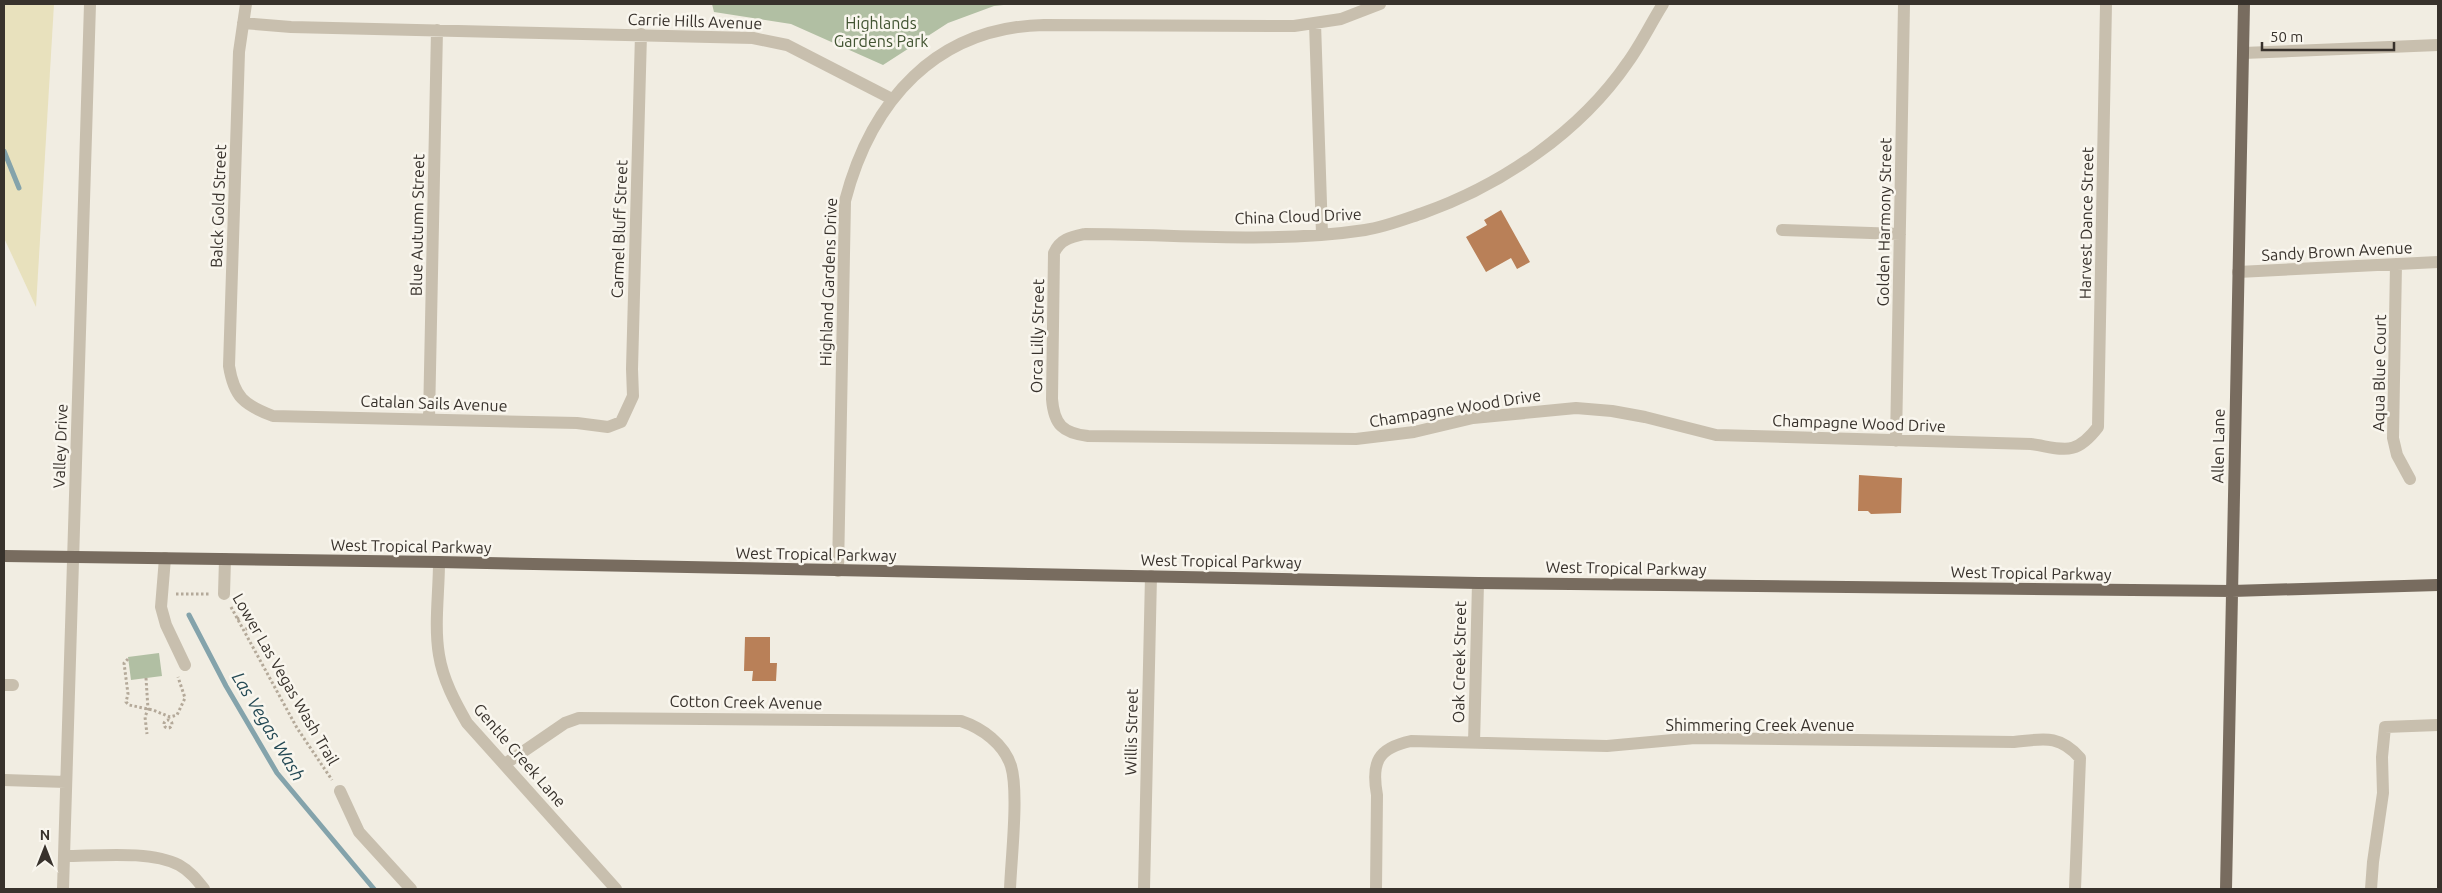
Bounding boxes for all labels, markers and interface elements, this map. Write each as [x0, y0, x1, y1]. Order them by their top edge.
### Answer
street label: Carrie Hills Avenue [627, 10, 763, 32]
park label: Highlands Gardens Park [834, 14, 928, 50]
scale bar [2262, 20, 2394, 52]
text: 50 m [2270, 28, 2303, 45]
street label: Golden Harmony Street [1874, 137, 1894, 307]
street label: Balck Gold Street [207, 143, 229, 268]
street label: Harvest Dance Street [2076, 146, 2096, 299]
street label: Blue Autumn Street [407, 153, 427, 296]
street label: Carmel Bluff Street [608, 159, 630, 299]
street label: Highland Gardens Drive [816, 197, 840, 367]
street label: China Cloud Drive [1234, 205, 1362, 227]
street label: Sandy Brown Avenue [2261, 238, 2413, 264]
street label: Orca Lilly Street [1027, 278, 1047, 393]
street label: Aqua Blue Court [2369, 313, 2389, 432]
street label: Champagne Wood Drive [1368, 386, 1542, 430]
street label: Catalan Sails Avenue [360, 391, 508, 415]
street label: Valley Drive [50, 403, 70, 489]
street label: Allen Lane [2208, 408, 2228, 484]
street label: Champagne Wood Drive [1772, 411, 1946, 435]
street label: West Tropical Parkway [330, 536, 492, 556]
street label: West Tropical Parkway [735, 544, 897, 564]
street label: West Tropical Parkway [1140, 551, 1302, 571]
street label: West Tropical Parkway [1545, 558, 1707, 578]
street label: West Tropical Parkway [1950, 563, 2112, 583]
street label: Lower Las Vegas Wash Trail [229, 590, 343, 768]
street label: Oak Creek Street [1449, 600, 1469, 723]
water label: Las Vegas Wash [228, 668, 310, 784]
street label: Willis Street [1121, 688, 1141, 775]
street label: Cotton Creek Avenue [669, 692, 823, 712]
street label: Gentle Creek Lane [470, 700, 570, 810]
street label: Shimmering Creek Avenue [1666, 716, 1854, 734]
north arrow [20, 823, 70, 873]
text: N [40, 827, 50, 843]

